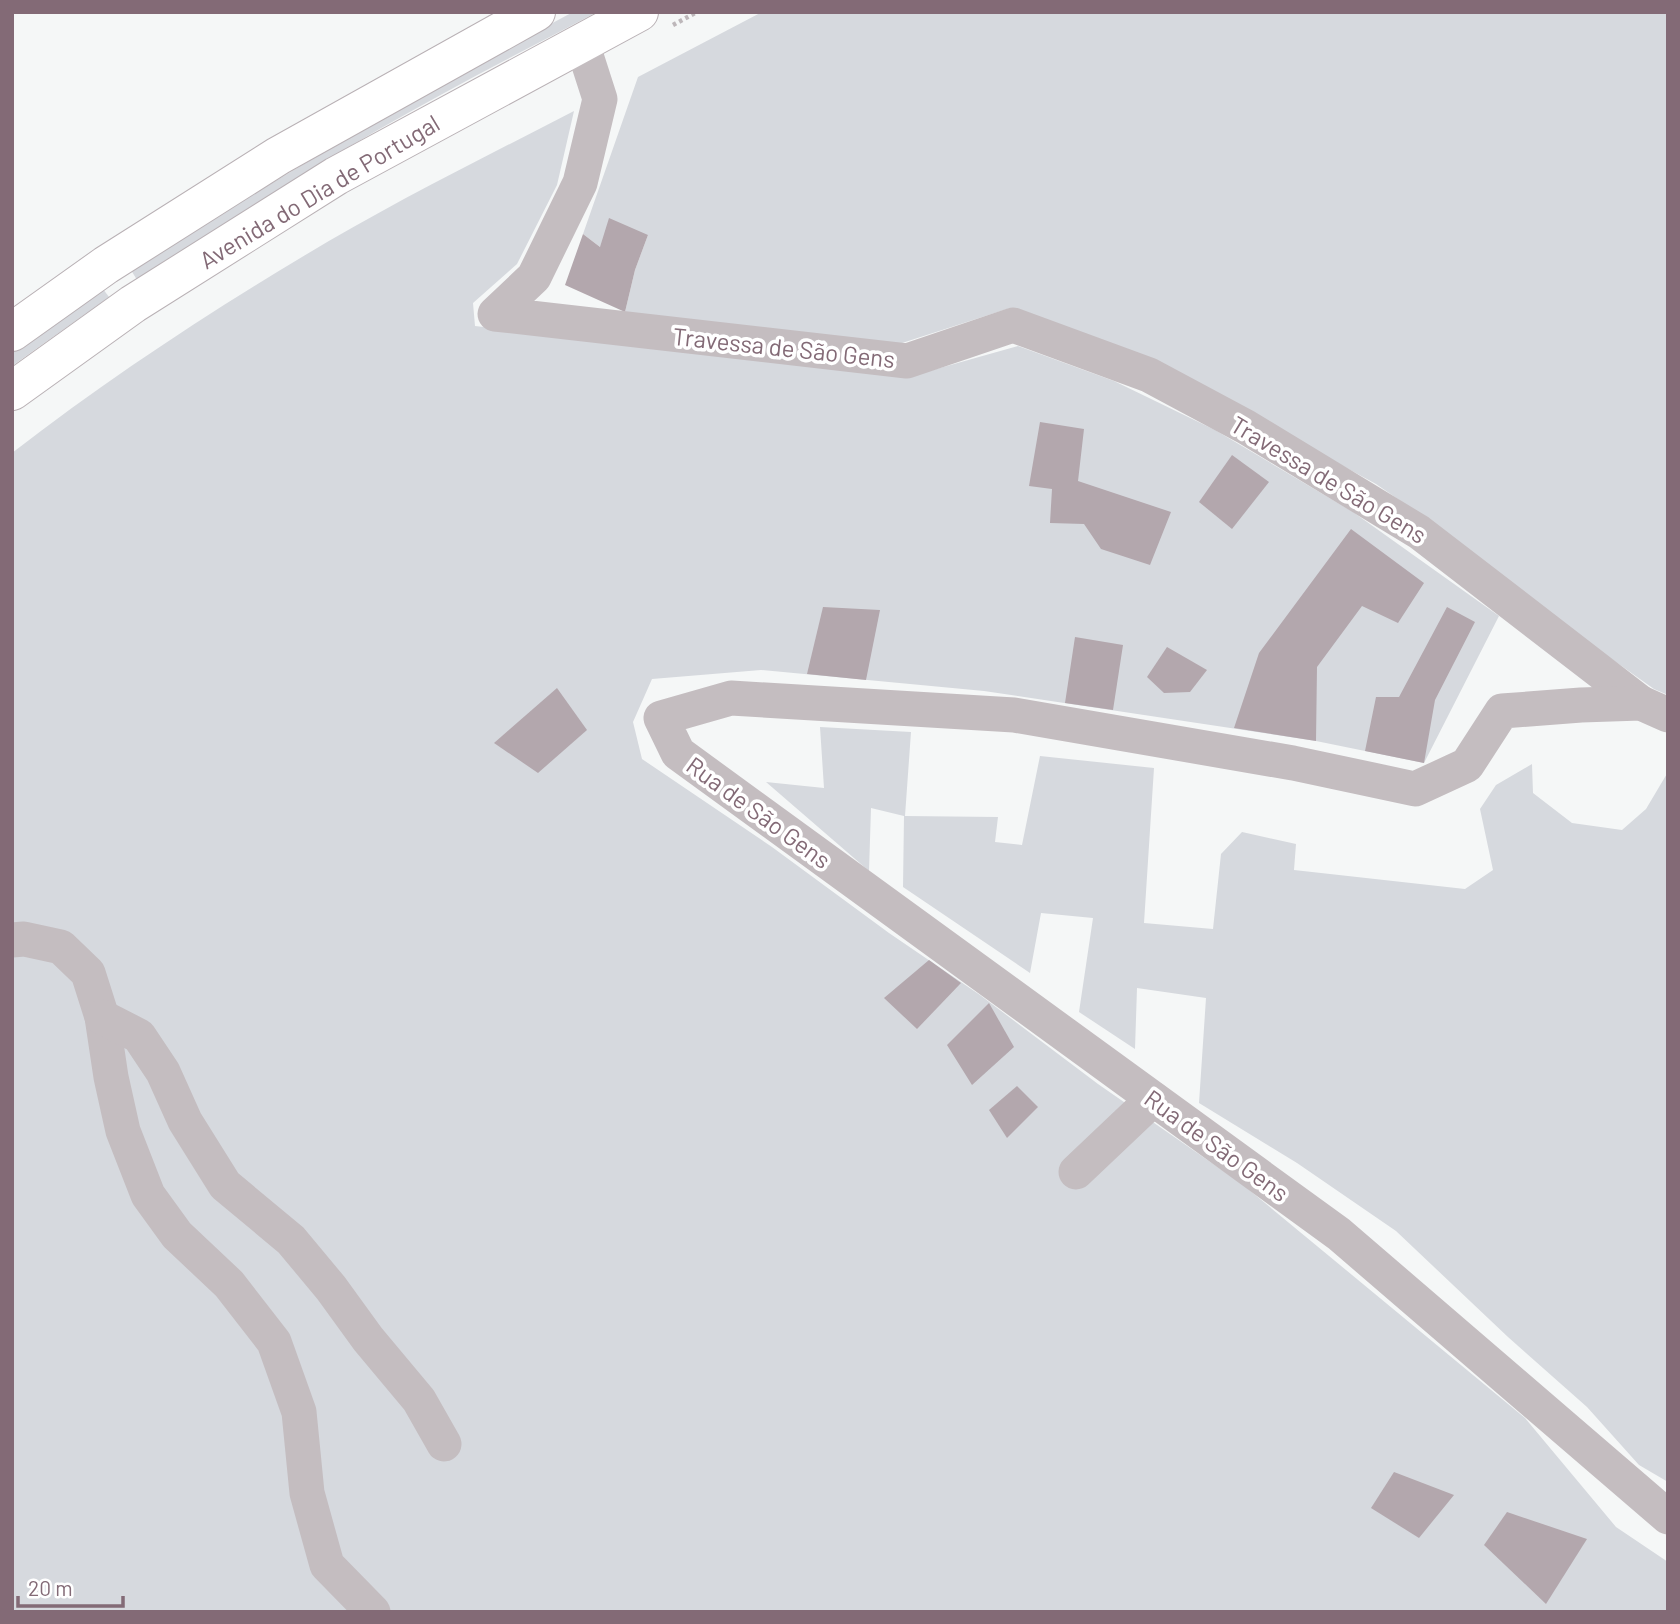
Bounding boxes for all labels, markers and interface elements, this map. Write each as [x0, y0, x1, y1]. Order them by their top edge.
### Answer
street label: Avenida do Dia de Portugal [194, 108, 444, 274]
street label: Travessa de São Gens [672, 321, 896, 373]
street label: Travessa de São Gens [1226, 409, 1432, 549]
street label: Rua de São Gens [681, 750, 837, 874]
street label: Rua de São Gens [1139, 1083, 1295, 1207]
scale bar [18, 1564, 122, 1608]
text: 20 m [28, 1575, 73, 1600]

